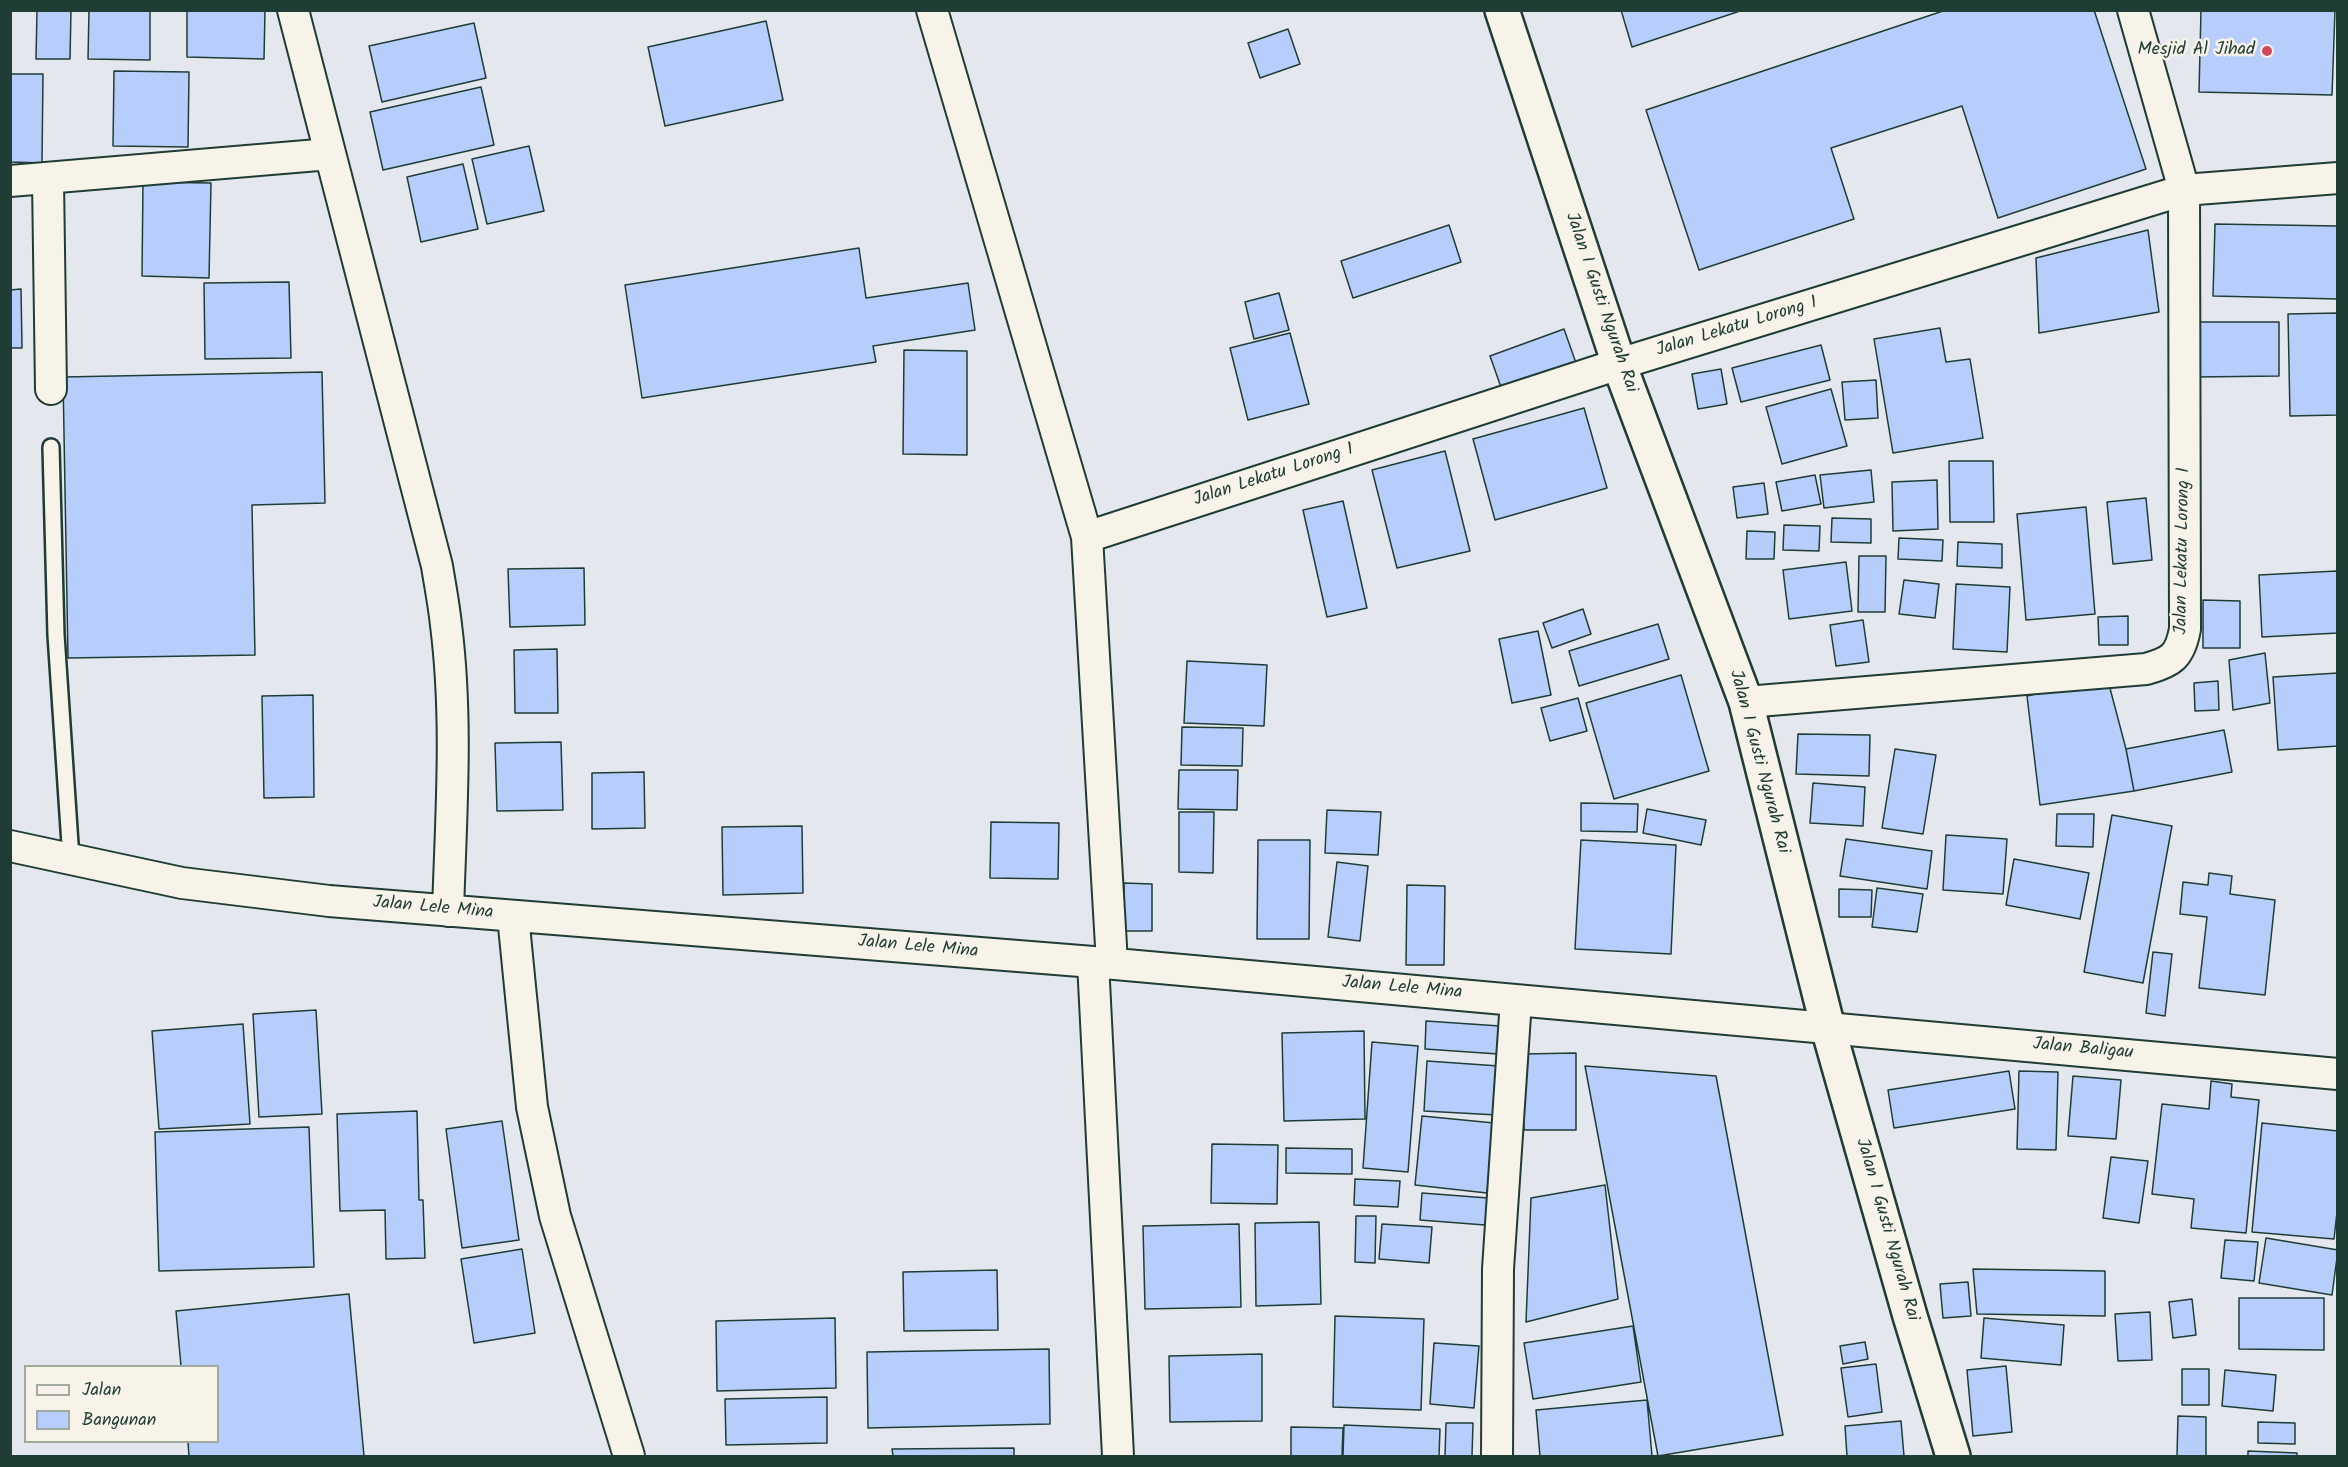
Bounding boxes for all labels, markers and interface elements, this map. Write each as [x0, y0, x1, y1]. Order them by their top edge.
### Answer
place label: Mesjid Al Jihad [2138, 40, 2255, 62]
marker: Mesjid Al Jihad [2260, 44, 2274, 58]
street label: Jalan I Gusti Ngurah Rai [1559, 210, 1641, 396]
street label: Jalan Lekatu Lorong 1 [1654, 293, 1820, 363]
street label: Jalan Lekatu Lorong 1 [1191, 440, 1357, 512]
street label: Jalan Lekatu Lorong 1 [2172, 467, 2196, 635]
street label: Jalan I Gusti Ngurah Rai [1723, 668, 1793, 856]
street label: Jalan Lele Mina [372, 893, 494, 925]
street label: Jalan Lele Mina [857, 932, 979, 964]
street label: Jalan Lele Mina [1341, 973, 1463, 1005]
street label: Jalan Baligau [2032, 1035, 2134, 1065]
street label: Jalan I Gusti Ngurah Rai [1850, 1136, 1922, 1324]
legend [24, 1365, 219, 1443]
text: Jalan [82, 1376, 121, 1405]
text: Bangunan [82, 1406, 156, 1435]

